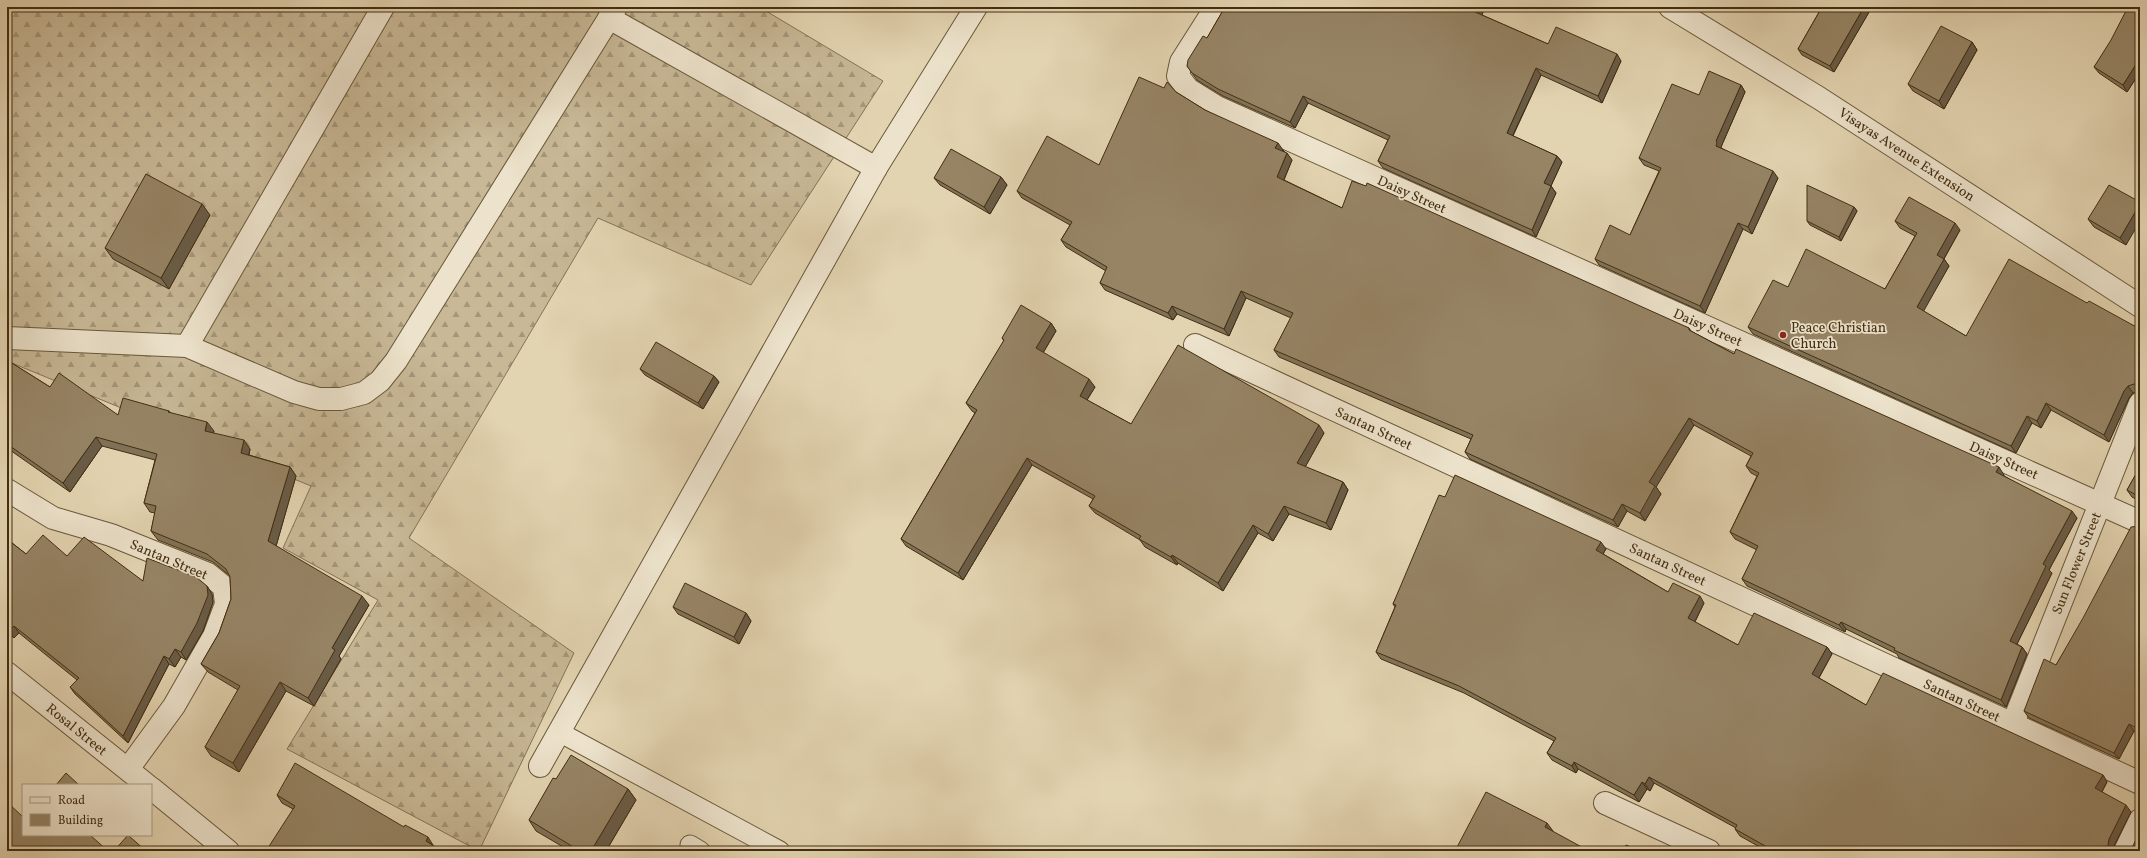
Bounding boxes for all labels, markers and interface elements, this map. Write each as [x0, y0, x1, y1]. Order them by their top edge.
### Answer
street label: Visayas Avenue Extension [1834, 104, 1978, 207]
street label: Daisy Street [1374, 172, 1449, 219]
street label: Daisy Street [1670, 305, 1745, 352]
place label: Peace Christian Church [1791, 319, 1886, 354]
marker: Peace Christian Church [1778, 330, 1788, 340]
street label: Santan Street [1332, 403, 1415, 456]
street label: Daisy Street [1966, 438, 2041, 485]
street label: Sun Flower Street [2048, 509, 2107, 618]
street label: Santan Street [127, 535, 210, 585]
street label: Santan Street [1626, 539, 1709, 592]
street label: Santan Street [1920, 675, 2003, 728]
street label: Rosal Street [42, 700, 111, 761]
legend [22, 784, 152, 836]
text: Road [58, 793, 85, 809]
text: Building [58, 813, 103, 829]

